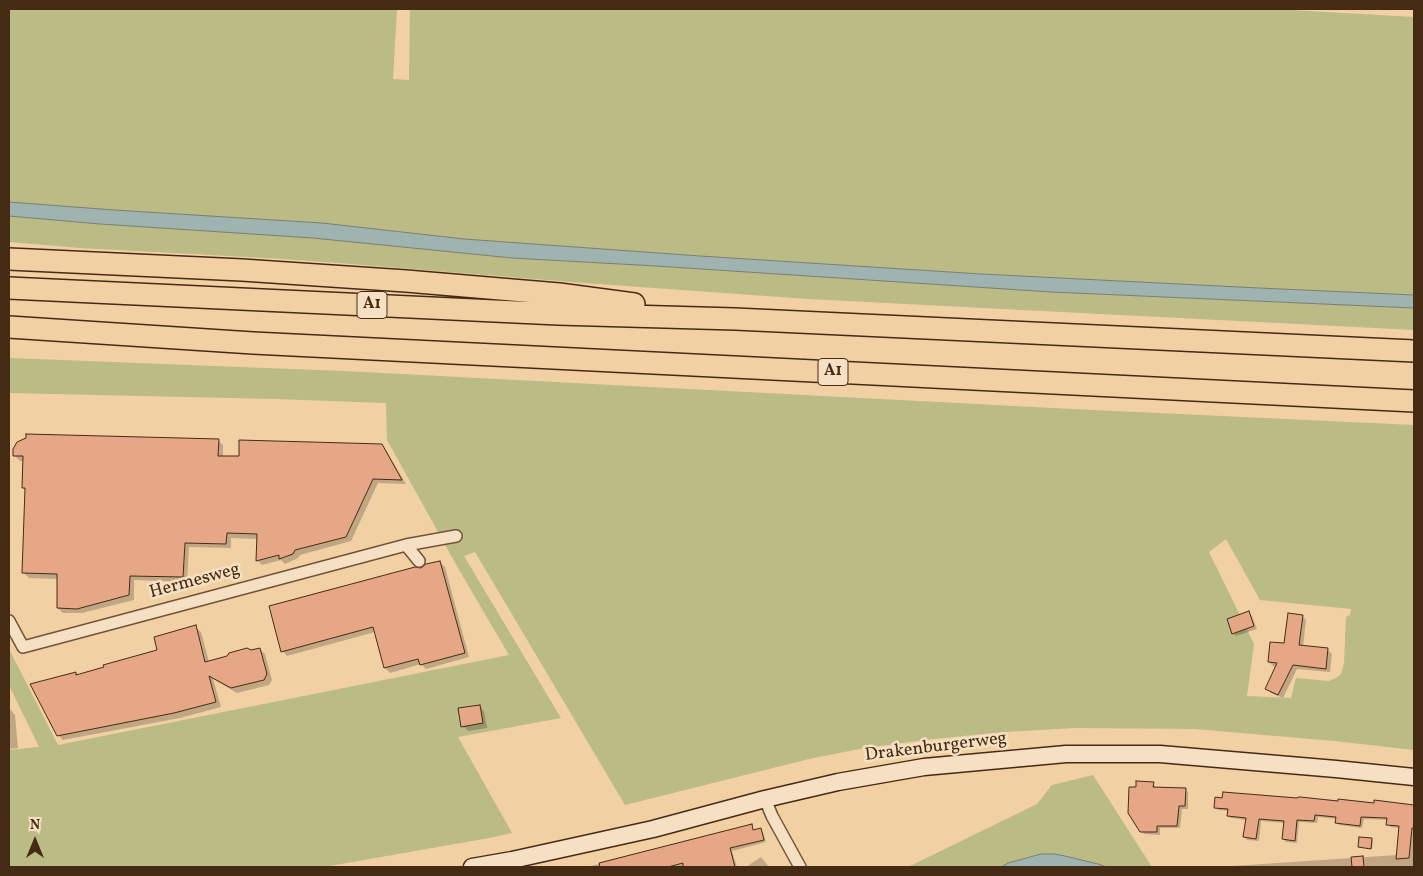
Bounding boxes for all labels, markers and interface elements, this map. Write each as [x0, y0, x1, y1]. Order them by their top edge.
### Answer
road number: A1 [357, 292, 387, 318]
road number: A1 [818, 358, 848, 386]
street label: Hermesweg [147, 560, 243, 604]
street label: Drakenburgerweg [864, 729, 1008, 767]
north arrow [10, 816, 60, 866]
text: N [30, 816, 40, 835]

